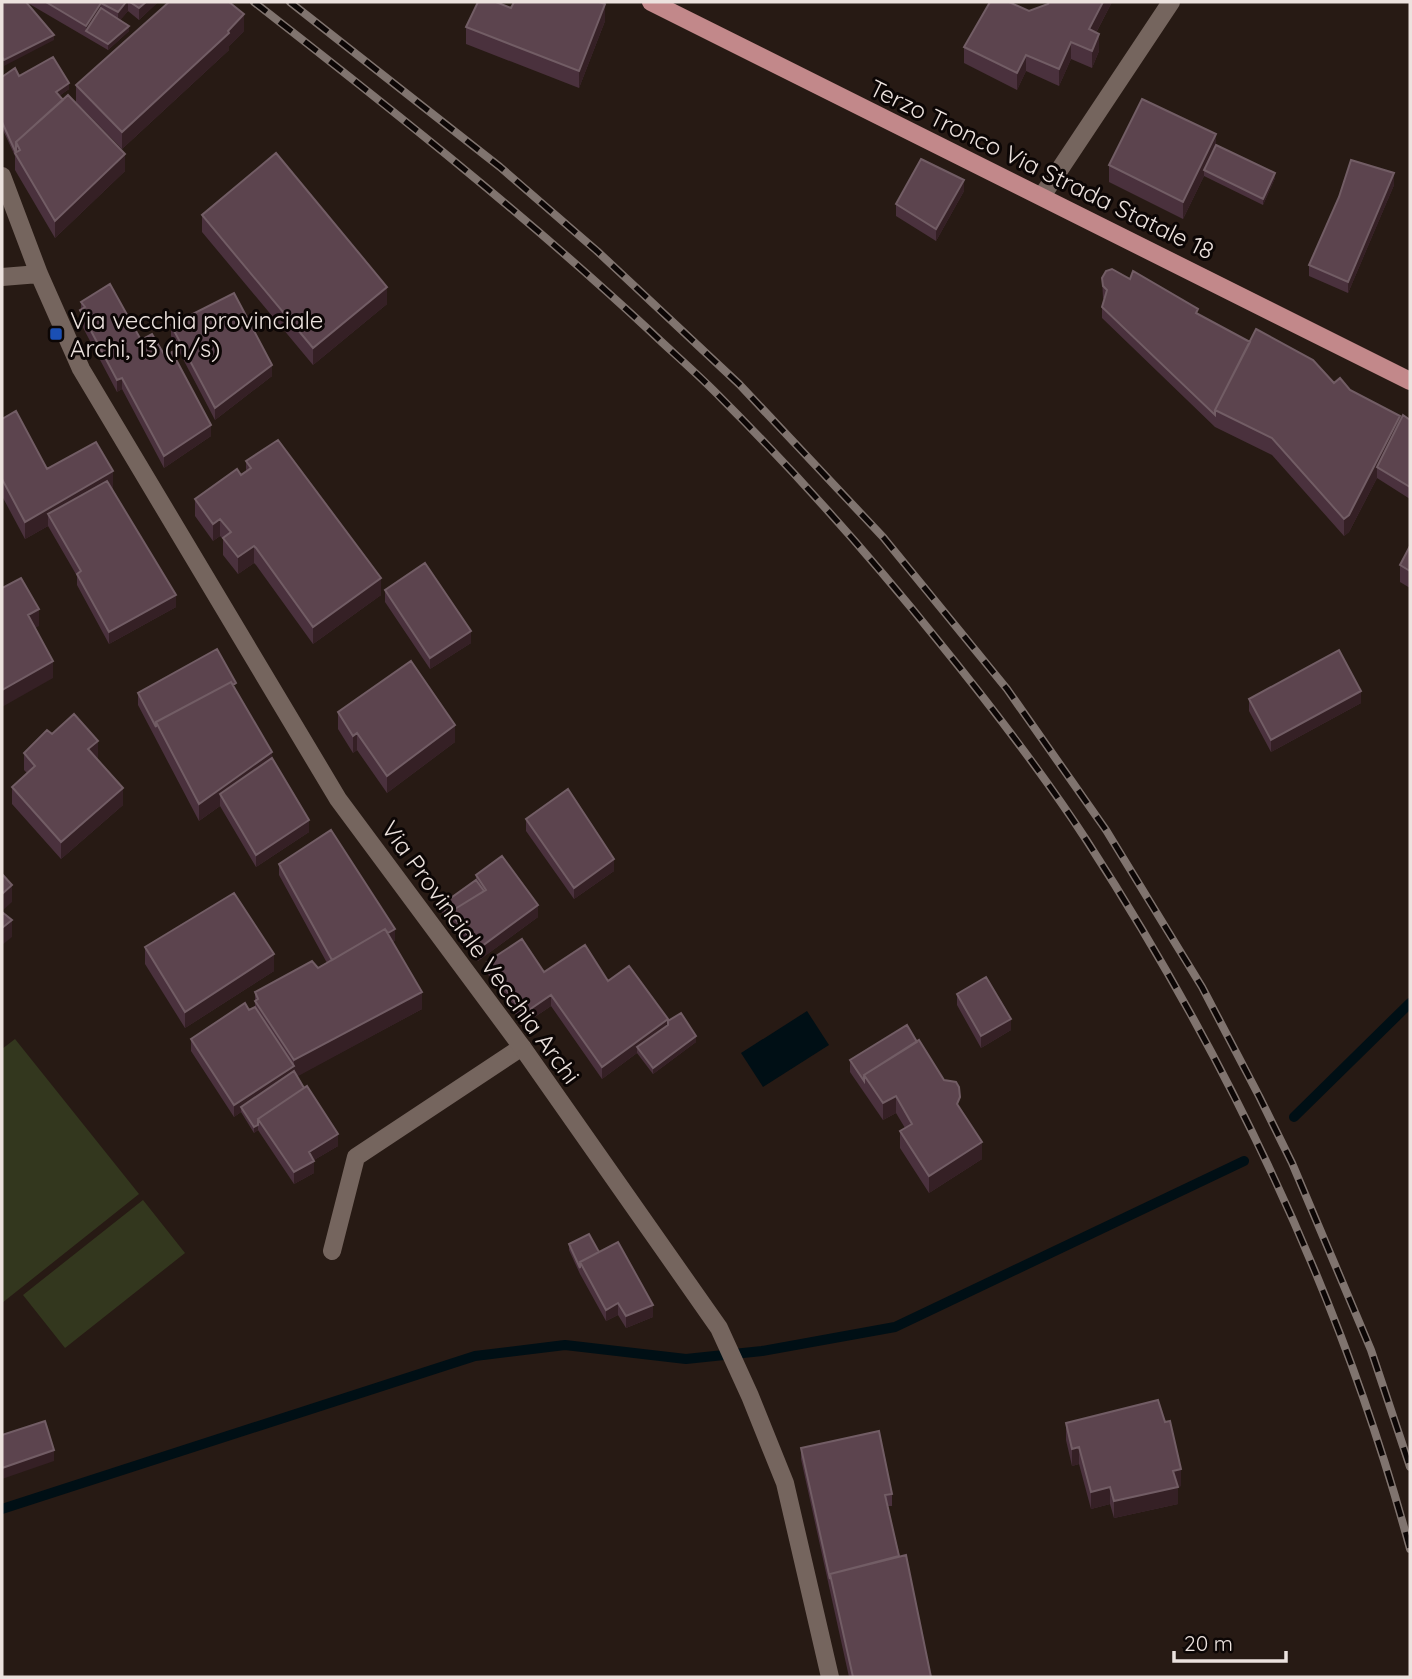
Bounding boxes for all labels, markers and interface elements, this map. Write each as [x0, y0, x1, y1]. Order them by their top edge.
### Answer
street label: Terzo Tronco Via Strada Statale 18 [865, 72, 1219, 266]
place label: Via vecchia provinciale Archi, 13 (n/s) [70, 305, 323, 363]
marker: Via vecchia provinciale Archi, 13 (n/s) [48, 326, 64, 342]
street label: Via Provinciale Vecchia Archi [375, 815, 587, 1089]
scale bar [1174, 1620, 1286, 1664]
text: 20 m [1184, 1630, 1233, 1656]

